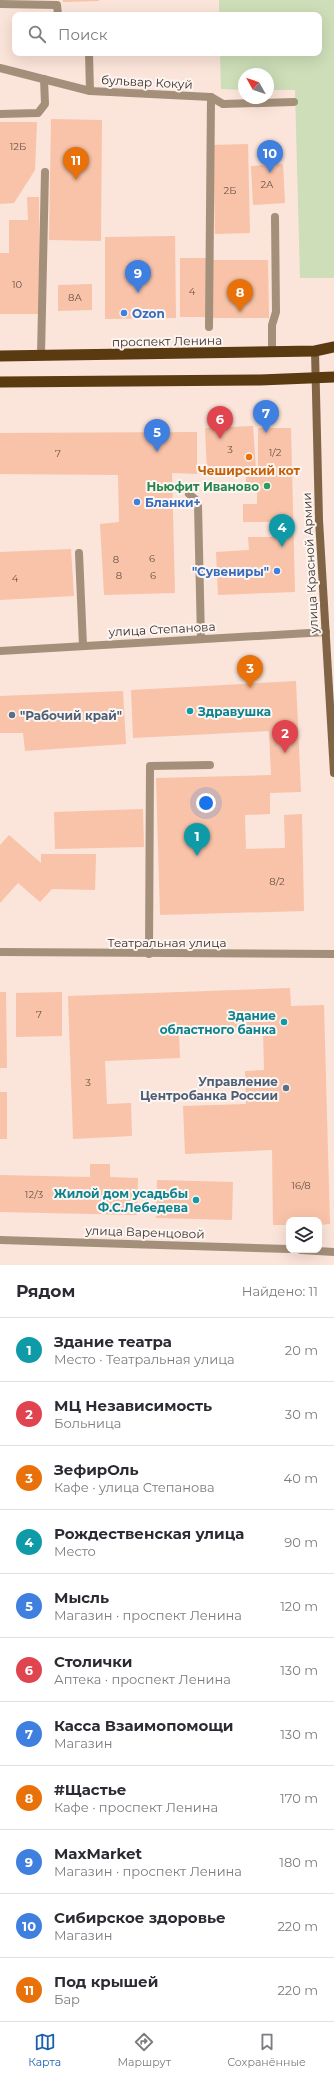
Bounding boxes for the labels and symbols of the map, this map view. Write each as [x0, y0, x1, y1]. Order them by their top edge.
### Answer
north arrow [238, 68, 274, 104]
street label: бульвар Кокуй [101, 72, 193, 92]
house number: 12Б [10, 140, 26, 153]
pin: 10 [257, 140, 283, 173]
pin: 11 [63, 147, 89, 180]
house number: 2А [260, 178, 274, 191]
house number: 2Б [224, 184, 236, 197]
pin: 9 [125, 260, 151, 293]
house number: 10 [12, 278, 22, 291]
pin: 8 [227, 279, 253, 312]
house number: 4 [189, 285, 196, 298]
house number: 8А [68, 291, 82, 304]
place label: Ozon [132, 306, 165, 321]
marker: Ozon [119, 308, 129, 318]
street label: проспект Ленина [112, 333, 222, 349]
pin: 7 [253, 400, 279, 433]
pin: 6 [207, 406, 233, 439]
pin: 5 [144, 419, 170, 452]
house number: 3 [227, 443, 233, 456]
house number: 1/2 [269, 446, 282, 459]
house number: 7 [55, 447, 61, 460]
marker: Чеширский кот [244, 452, 254, 462]
place label: Чеширский кот [198, 463, 300, 478]
place label: Ньюфит Иваново [147, 479, 259, 494]
marker: Ньюфит Иваново [262, 481, 272, 491]
street label: улица Красной Армии [299, 492, 321, 635]
place label: Бланки+ [145, 495, 201, 510]
marker: Бланки+ [132, 497, 142, 507]
pin: 4 [269, 514, 295, 547]
house number: 6 [149, 552, 155, 565]
house number: 8 [113, 553, 119, 566]
place label: "Сувениры" [192, 564, 269, 579]
marker: "Сувениры" [272, 566, 282, 576]
house number: 8 [116, 569, 122, 582]
house number: 6 [150, 569, 156, 582]
house number: 4 [12, 572, 19, 585]
street label: улица Степанова [107, 619, 216, 639]
pin: 3 [237, 655, 263, 688]
place label: Здравушка [197, 704, 271, 719]
marker: Здравушка [185, 706, 195, 716]
place label: "Рабочий край" [20, 708, 122, 723]
marker: "Рабочий край" [7, 710, 17, 720]
pin: 2 [272, 720, 298, 753]
your location [196, 793, 216, 813]
pin: 1 [184, 823, 210, 856]
house number: 8/2 [269, 875, 285, 888]
street label: Театральная улица [108, 935, 226, 950]
house number: 7 [36, 1008, 42, 1021]
place label: Здание областного банка [160, 1008, 276, 1037]
marker: Здание областного банка [279, 1017, 289, 1027]
place label: Управление Центробанка России [140, 1074, 278, 1103]
house number: 3 [85, 1076, 91, 1089]
marker: Управление Центробанка России [281, 1083, 291, 1093]
house number: 16/8 [291, 1179, 311, 1192]
place label: Жилой дом усадьбы Ф.С.Лебедева [54, 1186, 188, 1215]
house number: 12/3 [25, 1188, 44, 1201]
marker: Жилой дом усадьбы Ф.С.Лебедева [191, 1195, 201, 1205]
street label: улица Варенцовой [84, 1222, 205, 1242]

